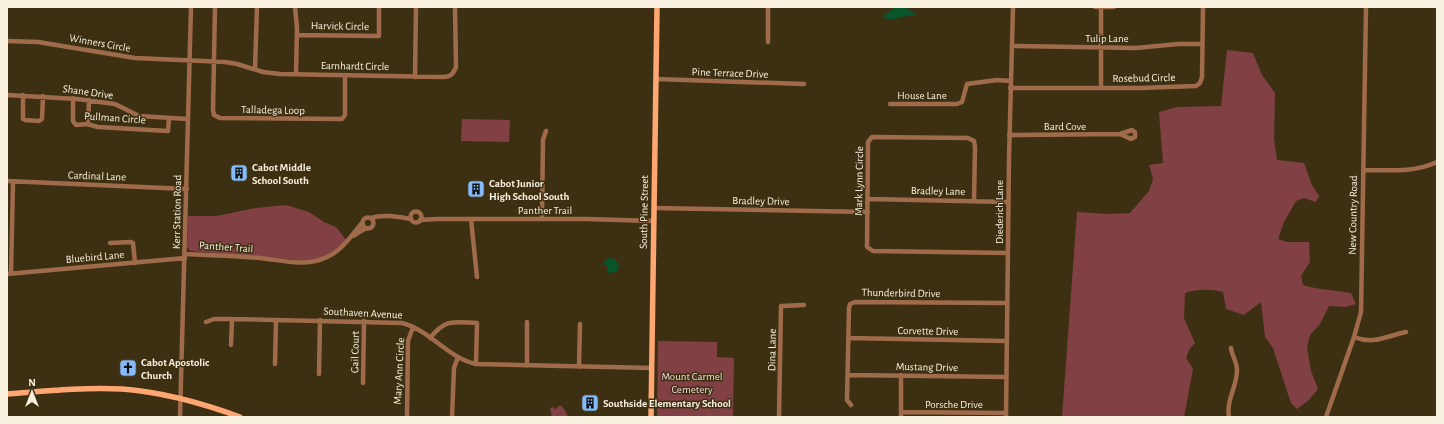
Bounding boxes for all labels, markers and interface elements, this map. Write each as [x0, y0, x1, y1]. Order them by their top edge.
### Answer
street label: Harvick Circle [311, 20, 369, 32]
street label: Winners Circle [68, 32, 132, 54]
street label: Tulip Lane [1085, 33, 1129, 44]
street label: Earnhardt Circle [321, 60, 389, 72]
street label: Pine Terrace Drive [691, 66, 769, 80]
street label: Rosebud Circle [1112, 72, 1176, 84]
street label: Shane Drive [62, 83, 114, 101]
street label: House Lane [897, 90, 947, 101]
street label: Talladega Loop [241, 104, 305, 116]
street label: Pullman Circle [84, 110, 146, 126]
street label: Bard Cove [1044, 121, 1086, 132]
street label: Mark Lynn Circle [853, 146, 865, 216]
place label: Cabot Middle School South [252, 162, 311, 186]
building icon: Cabot Middle School South [229, 163, 249, 183]
street label: Cardinal Lane [68, 169, 126, 183]
street label: Kerr Station Road [171, 174, 183, 249]
street label: South Pine Street [638, 174, 650, 249]
street label: New Country Road [1347, 175, 1359, 255]
place label: Cabot Junior High School South [489, 178, 570, 202]
building icon: Cabot Junior High School South [466, 179, 486, 199]
street label: Diederich Lane [994, 180, 1005, 244]
street label: Bradley Lane [911, 185, 965, 197]
street label: Bradley Drive [732, 195, 790, 207]
street label: Panther Trail [518, 205, 572, 216]
street label: Panther Trail [199, 240, 253, 254]
street label: Bluebird Lane [65, 249, 125, 265]
street label: Thunderbird Drive [862, 287, 940, 299]
street label: Southaven Avenue [323, 305, 403, 321]
street label: Corvette Drive [898, 325, 958, 337]
street label: Dina Lane [766, 329, 778, 371]
street label: Gail Court [349, 330, 361, 373]
street label: Mary Ann Circle [392, 337, 406, 405]
place label: Cabot Apostolic Church [141, 357, 210, 381]
church icon: Cabot Apostolic Church [118, 358, 138, 378]
street label: Mustang Drive [896, 361, 958, 373]
park label: Mount Carmel Cemetery [661, 371, 723, 395]
north arrow [12, 372, 52, 412]
text: N [28, 377, 36, 388]
building icon: Southside Elementary School [580, 393, 600, 413]
place label: Southside Elementary School [603, 398, 731, 409]
street label: Porsche Drive [925, 399, 983, 410]

